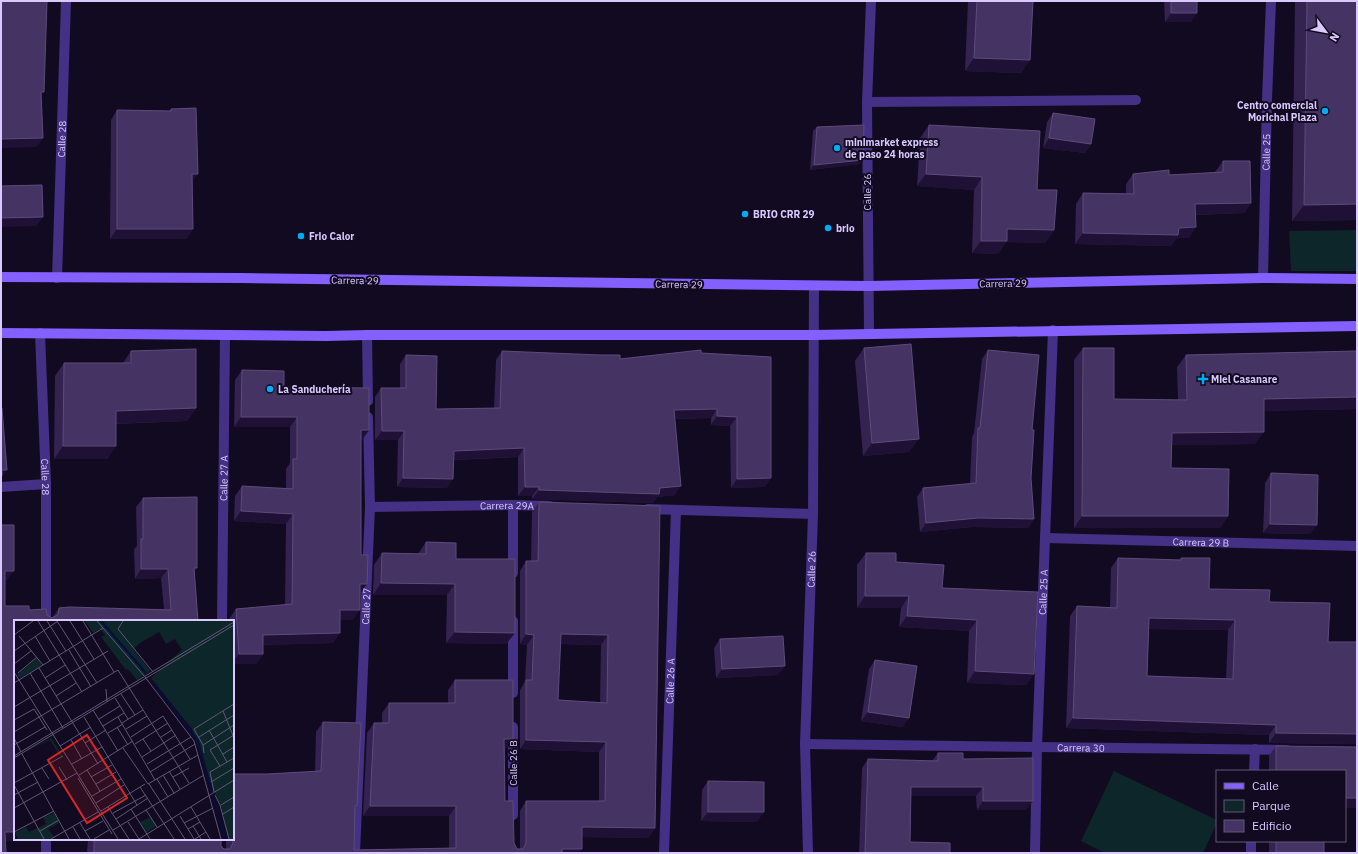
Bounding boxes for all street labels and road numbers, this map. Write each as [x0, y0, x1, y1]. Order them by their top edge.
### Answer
street label: Calle 28 [55, 120, 69, 158]
street label: Calle 25 [1259, 133, 1273, 171]
street label: Calle 26 [861, 174, 874, 210]
street label: Carrera 29 [331, 274, 379, 287]
street label: Carrera 29 [979, 277, 1027, 290]
street label: Carrera 29 [655, 278, 703, 291]
street label: Calle 27 A [217, 455, 231, 501]
street label: Calle 28 [38, 458, 52, 495]
street label: Carrera 29A [480, 499, 535, 513]
street label: Carrera 29 B [1172, 535, 1229, 550]
street label: Calle 26 [804, 551, 819, 588]
street label: Calle 25 A [1036, 569, 1051, 615]
street label: Calle 27 [359, 588, 373, 625]
street label: Calle 26 A [663, 658, 678, 704]
street label: Calle 26 B [507, 740, 520, 786]
street label: Carrera 30 [1057, 741, 1105, 755]

